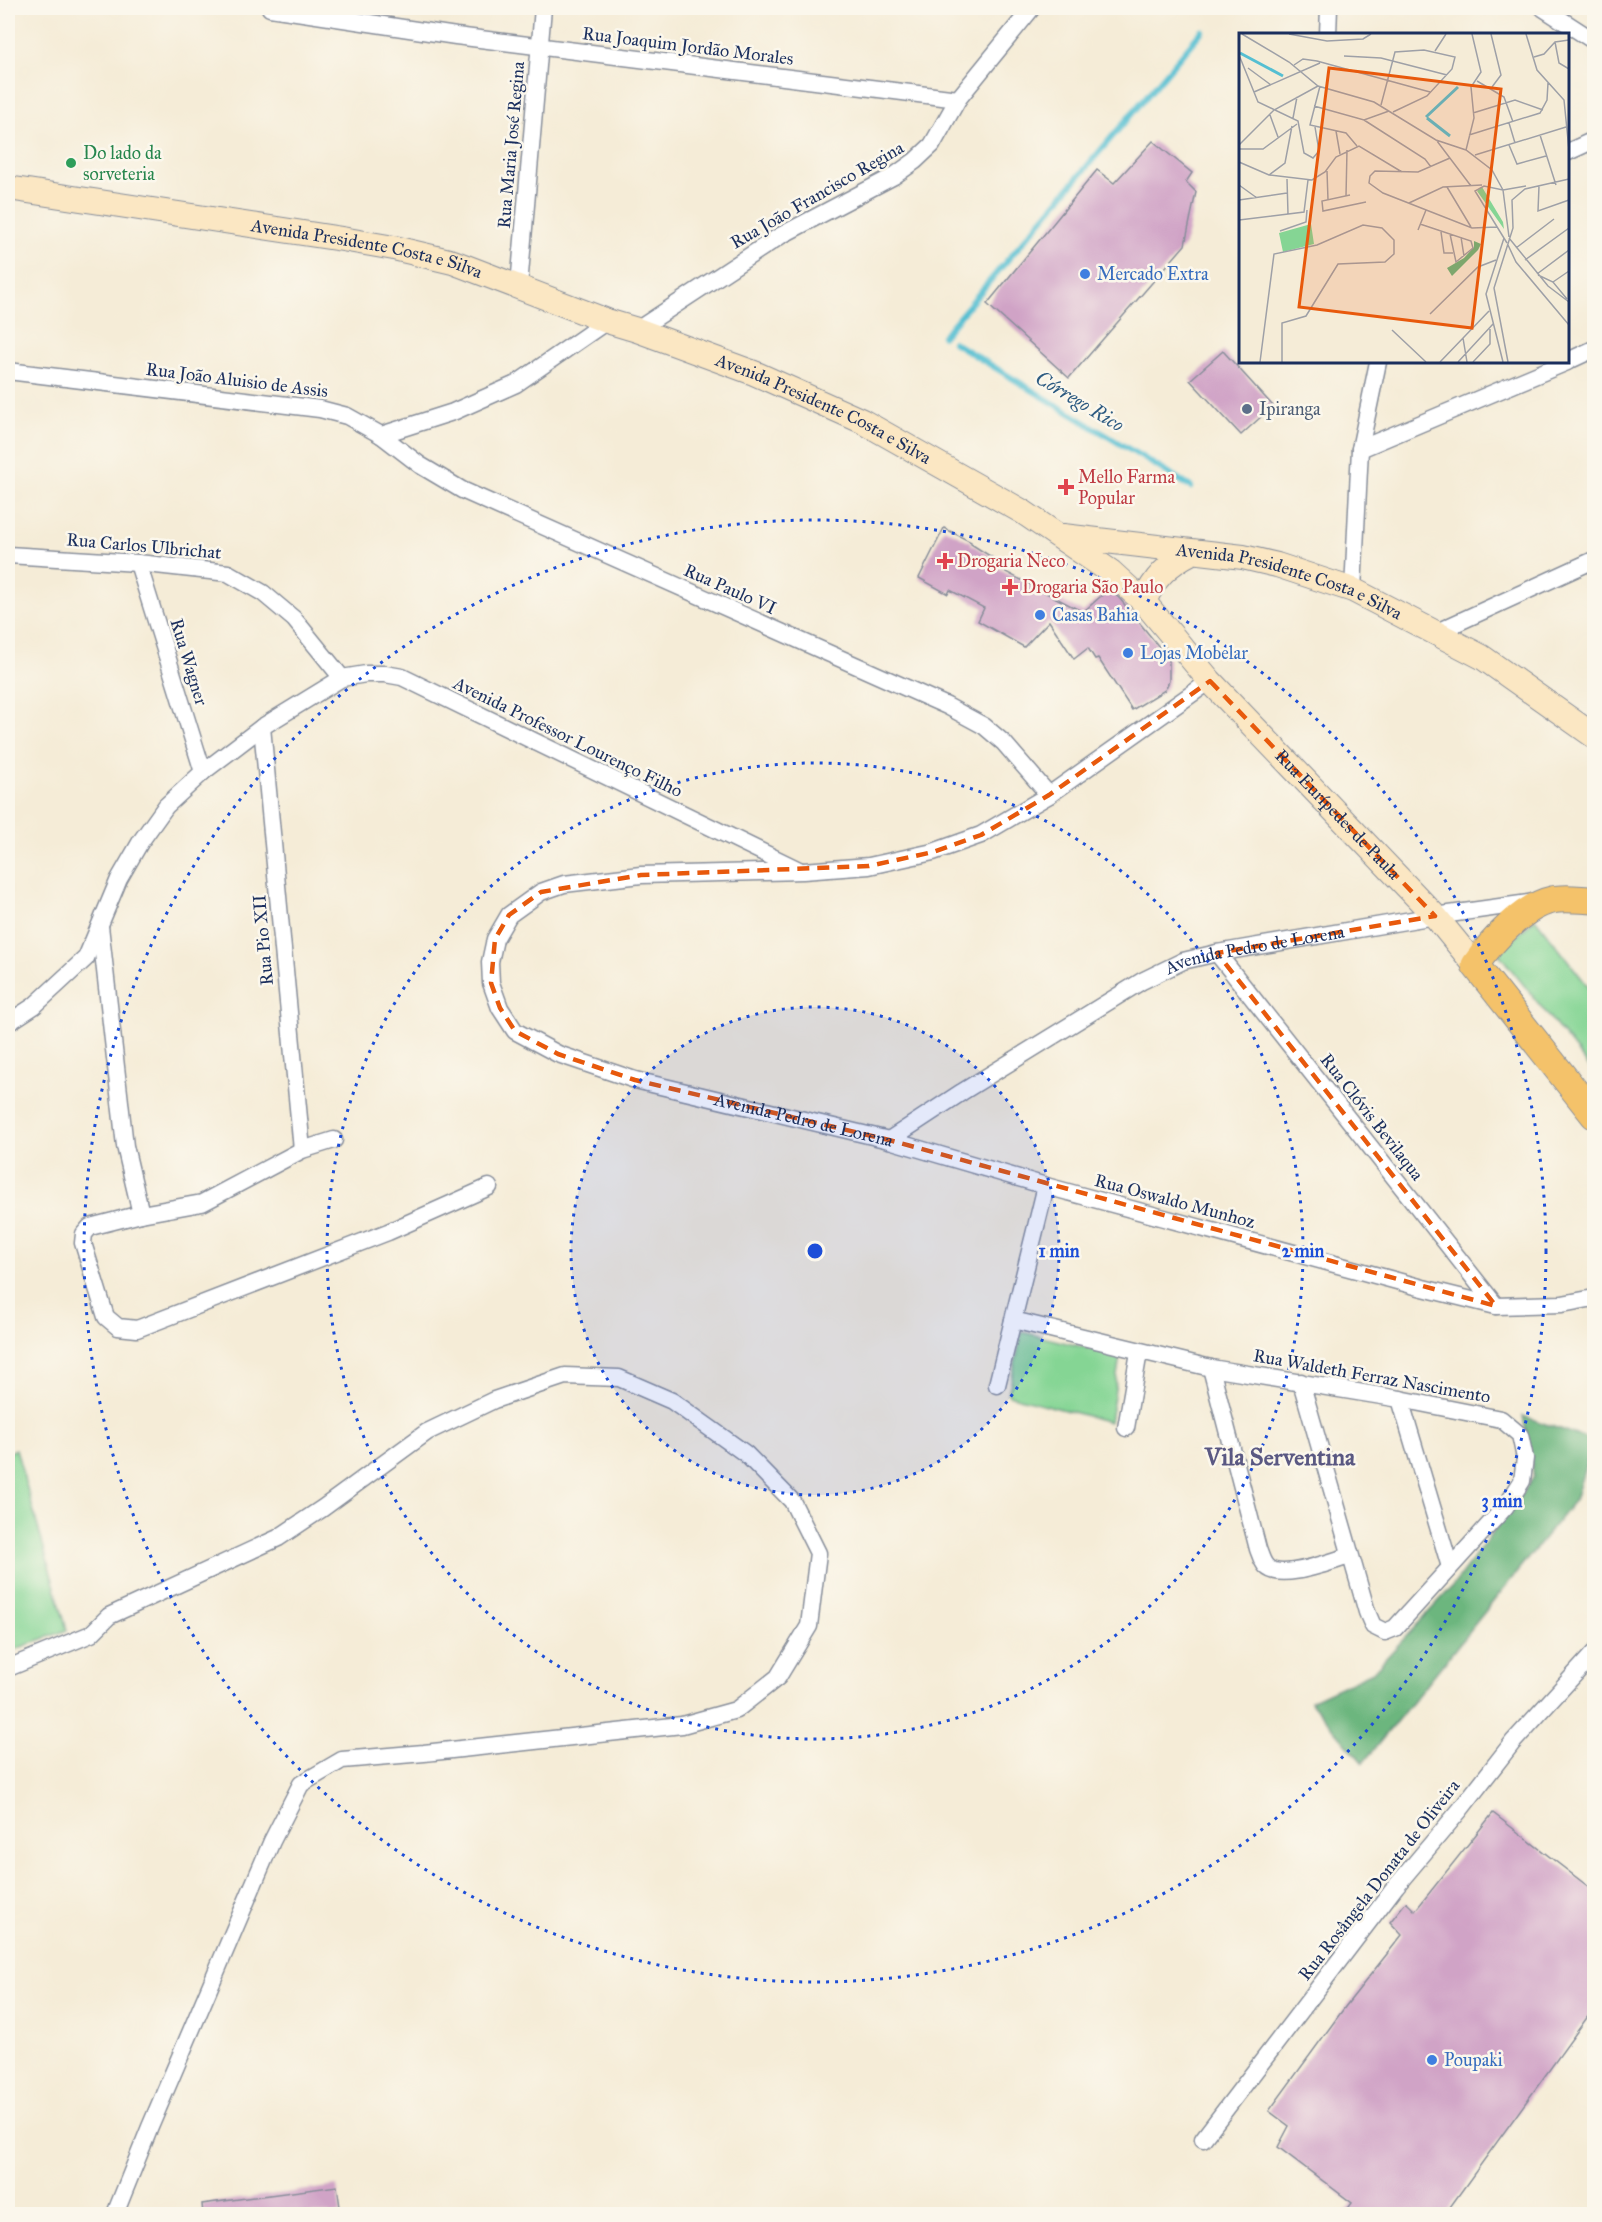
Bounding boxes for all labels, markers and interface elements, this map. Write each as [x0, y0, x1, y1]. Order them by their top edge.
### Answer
street label: Rua Joaquim Jordão Morales [581, 22, 795, 71]
inset map [1239, 33, 1569, 363]
street label: Rua Maria José Regina [493, 60, 530, 230]
street label: Rua João Francisco Regina [726, 136, 908, 254]
place label: Do lado da sorveteria [83, 142, 162, 185]
marker: Do lado da sorveteria [64, 156, 78, 170]
street label: Avenida Presidente Costa e Silva [249, 214, 486, 283]
place label: Mercado Extra [1097, 263, 1209, 285]
marker: Mercado Extra [1078, 267, 1092, 281]
street label: Avenida Presidente Costa e Silva [712, 349, 935, 469]
street label: Rua João Aluisio de Assis [144, 358, 329, 403]
water label: Córrego Rico [1031, 365, 1129, 437]
place label: Ipiranga [1259, 398, 1321, 421]
marker: Ipiranga [1240, 402, 1254, 416]
place label: Mello Farma Popular [1078, 466, 1175, 509]
marker: Mello Farma Popular [1059, 480, 1073, 494]
street label: Rua Carlos Ulbrichat [66, 528, 223, 564]
street label: Avenida Presidente Costa e Silva [1174, 538, 1406, 625]
place label: Drogaria Neco [957, 550, 1066, 573]
marker: Drogaria Neco [938, 554, 952, 568]
street label: Rua Paulo VI [680, 559, 780, 619]
place label: Drogaria São Paulo [1022, 576, 1163, 599]
marker: Drogaria São Paulo [1003, 580, 1017, 594]
place label: Casas Bahia [1052, 604, 1139, 626]
marker: Casas Bahia [1033, 608, 1047, 622]
street label: Rua Wagner [164, 616, 213, 709]
place label: Lojas Mobelar [1140, 642, 1248, 664]
marker: Lojas Mobelar [1121, 646, 1135, 660]
street label: Avenida Professor Lourenço Filho [449, 671, 686, 802]
street label: Rua Eurípedes de Paula [1270, 745, 1405, 884]
street label: Rua Pio XII [248, 893, 278, 986]
street label: Avenida Pedro de Lorena [1160, 920, 1347, 980]
street label: Rua Clóvis Bevilaqua [1315, 1049, 1429, 1186]
street label: Avenida Pedro de Lorena [711, 1088, 896, 1152]
street label: Rua Oswaldo Munhoz [1092, 1169, 1258, 1233]
text: 1 min [1039, 1240, 1080, 1262]
text: 2 min [1282, 1240, 1325, 1262]
centre of rings [805, 1241, 825, 1261]
street label: Rua Waldeth Ferraz Nascimento [1252, 1344, 1492, 1408]
district label: Vila Serventina [1204, 1442, 1356, 1472]
text: 3 min [1482, 1490, 1523, 1513]
street label: Rua Rosângela Donata de Oliveira [1294, 1775, 1465, 1986]
place label: Poupaki [1444, 2049, 1503, 2071]
marker: Poupaki [1425, 2053, 1439, 2067]

